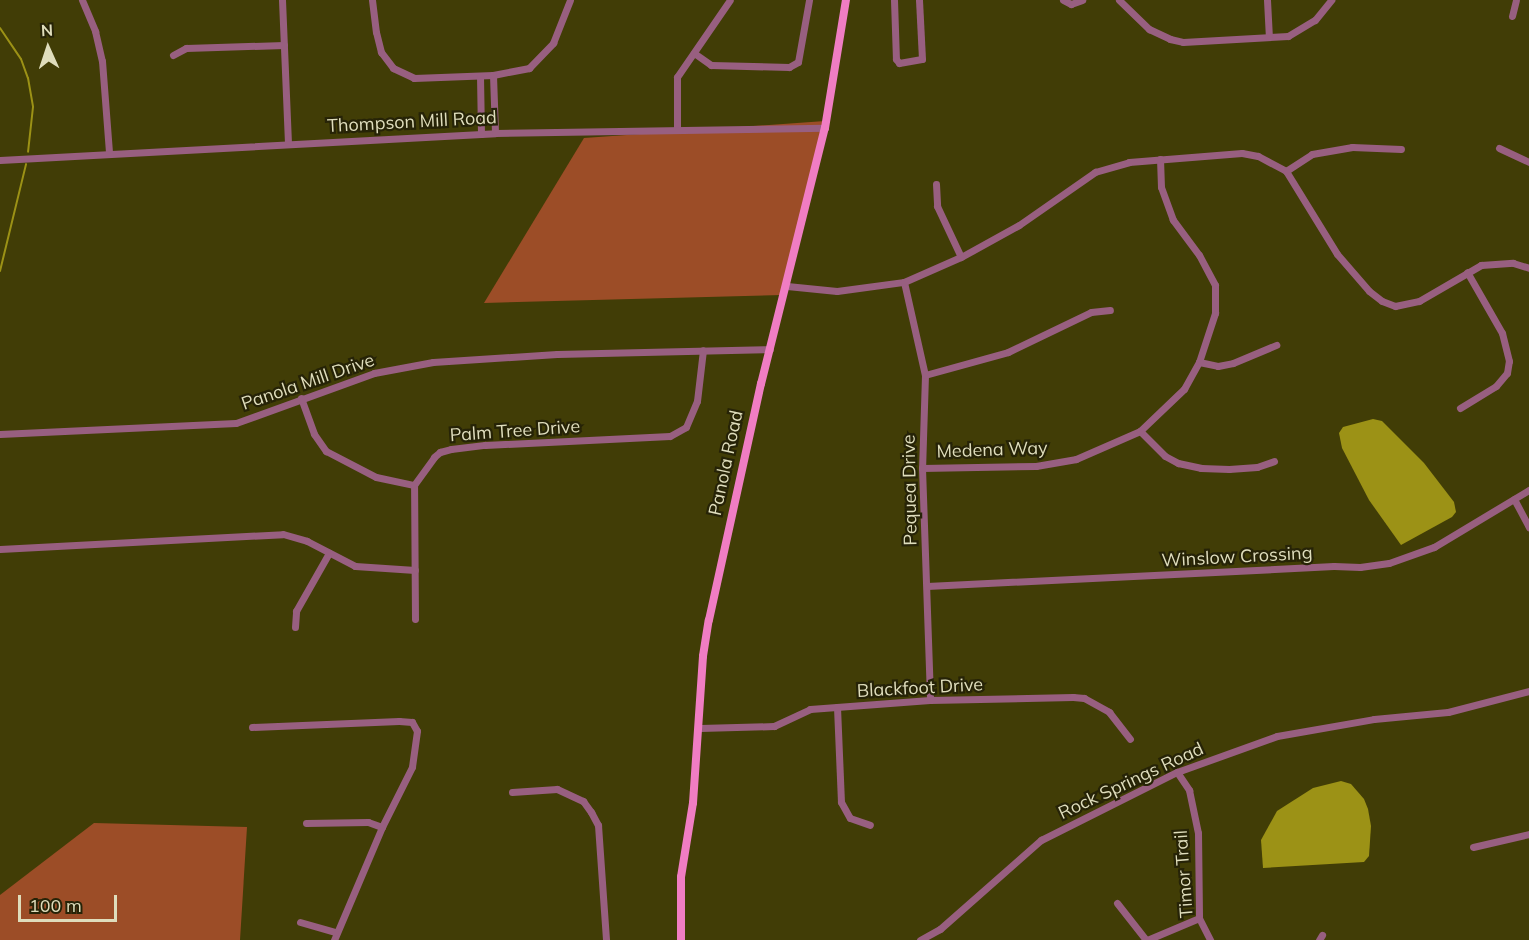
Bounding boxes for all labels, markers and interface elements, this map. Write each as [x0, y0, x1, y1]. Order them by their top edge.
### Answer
north arrow [18, 18, 78, 78]
text: N [40, 20, 54, 40]
street label: Thompson Mill Road [327, 107, 497, 137]
street label: Panola Mill Drive [239, 349, 377, 415]
street label: Panola Road [704, 409, 748, 517]
street label: Palm Tree Drive [449, 416, 581, 446]
street label: Pequea Drive [898, 434, 922, 546]
street label: Medena Way [936, 437, 1048, 463]
street label: Winslow Crossing [1161, 542, 1313, 572]
street label: Blackfoot Drive [856, 674, 984, 702]
street label: Rock Springs Road [1055, 738, 1207, 824]
street label: Timor Trail [1170, 829, 1198, 919]
scale bar [21, 883, 120, 921]
text: 100 m [29, 894, 82, 917]

